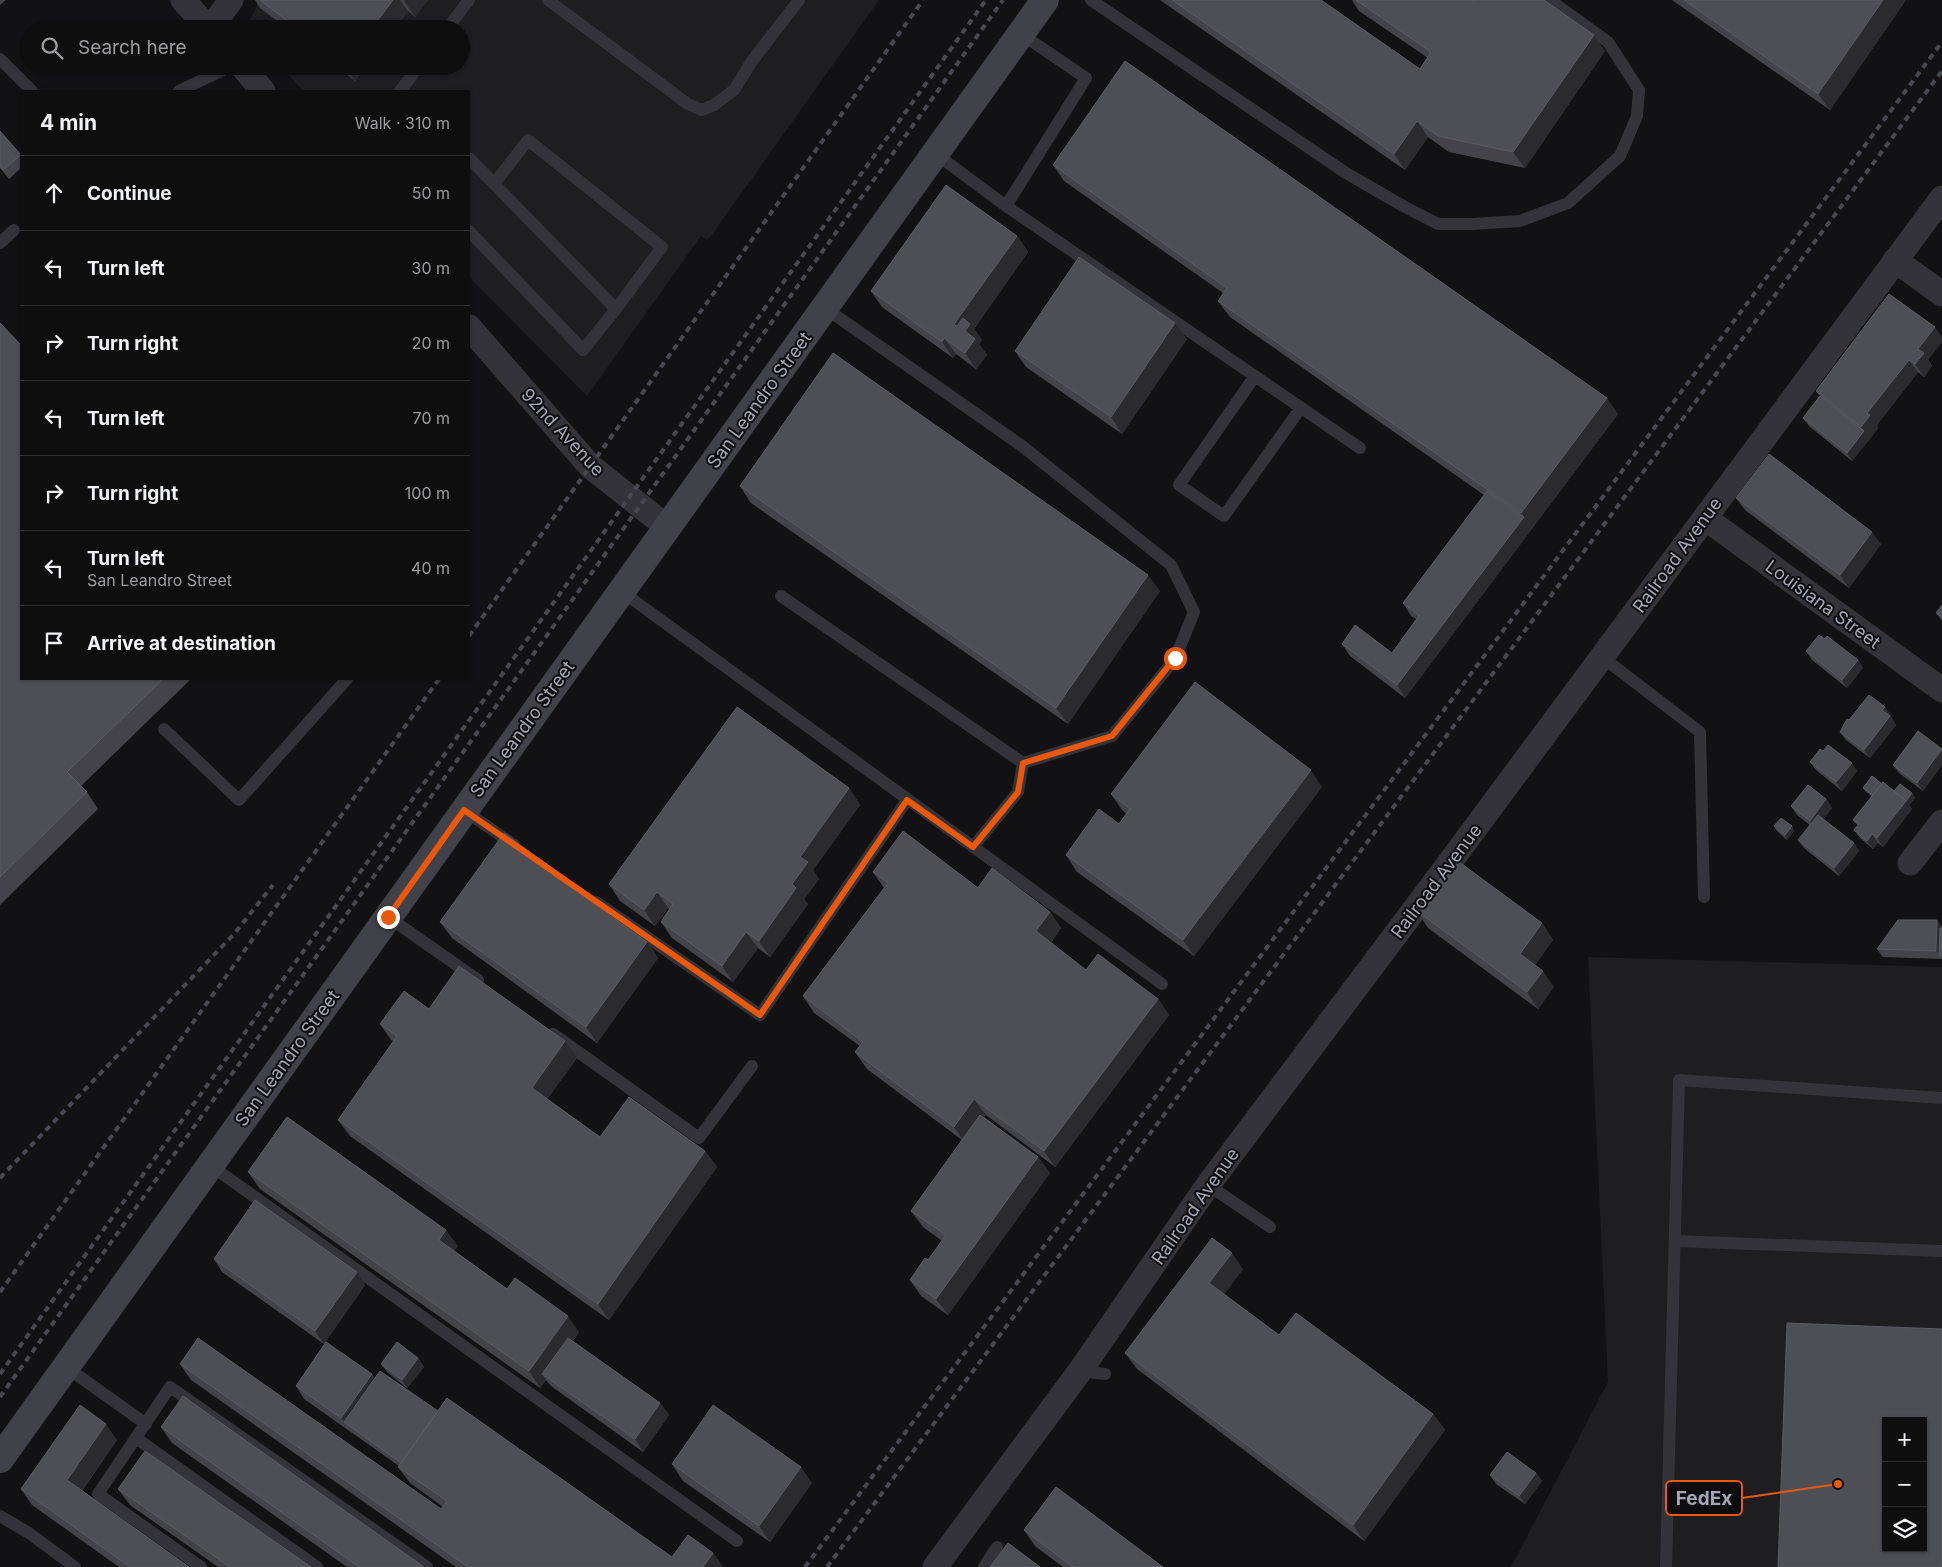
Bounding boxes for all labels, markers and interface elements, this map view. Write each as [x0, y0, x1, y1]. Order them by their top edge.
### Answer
search box [20, 20, 470, 75]
icon: search [38, 34, 66, 62]
text: Search here [78, 36, 187, 59]
text: 4 min [40, 110, 97, 135]
text: Walk · 310 m [355, 113, 450, 133]
icon: ahead [40, 179, 68, 207]
text: Continue [87, 182, 172, 205]
text: 50 m [412, 183, 450, 203]
icon: left [40, 254, 68, 282]
text: Turn left [87, 257, 165, 280]
text: 30 m [412, 258, 450, 278]
street label: San Leandro Street [703, 328, 815, 472]
icon: right [40, 329, 68, 357]
text: Turn right [87, 332, 178, 355]
text: 20 m [412, 333, 450, 353]
street label: 92nd Avenue [517, 384, 609, 480]
icon: left [40, 404, 68, 432]
text: Turn left [87, 407, 165, 430]
text: 70 m [413, 408, 450, 428]
icon: right [40, 479, 68, 507]
text: Turn right [87, 482, 178, 505]
text: 100 m [405, 483, 450, 503]
street label: Railroad Avenue [1628, 493, 1726, 617]
text: Turn left [87, 547, 165, 570]
icon: left [40, 554, 68, 582]
street label: Louisiana Street [1762, 555, 1884, 653]
text: 40 m [411, 558, 450, 578]
text: San Leandro Street [87, 570, 232, 590]
icon: arrive [40, 629, 68, 657]
text: Arrive at destination [87, 632, 276, 655]
route start [1164, 647, 1187, 670]
street label: San Leandro Street [466, 657, 578, 801]
street label: Railroad Avenue [1386, 820, 1486, 942]
route end [377, 906, 400, 929]
street label: San Leandro Street [231, 986, 343, 1130]
street label: Railroad Avenue [1147, 1144, 1243, 1268]
map controls [1882, 1417, 1927, 1552]
button: + [1882, 1417, 1927, 1462]
button: − [1882, 1462, 1927, 1507]
callout: FedEx [1666, 1481, 1742, 1515]
text: FedEx [1676, 1487, 1732, 1510]
button: layers [1882, 1507, 1927, 1552]

